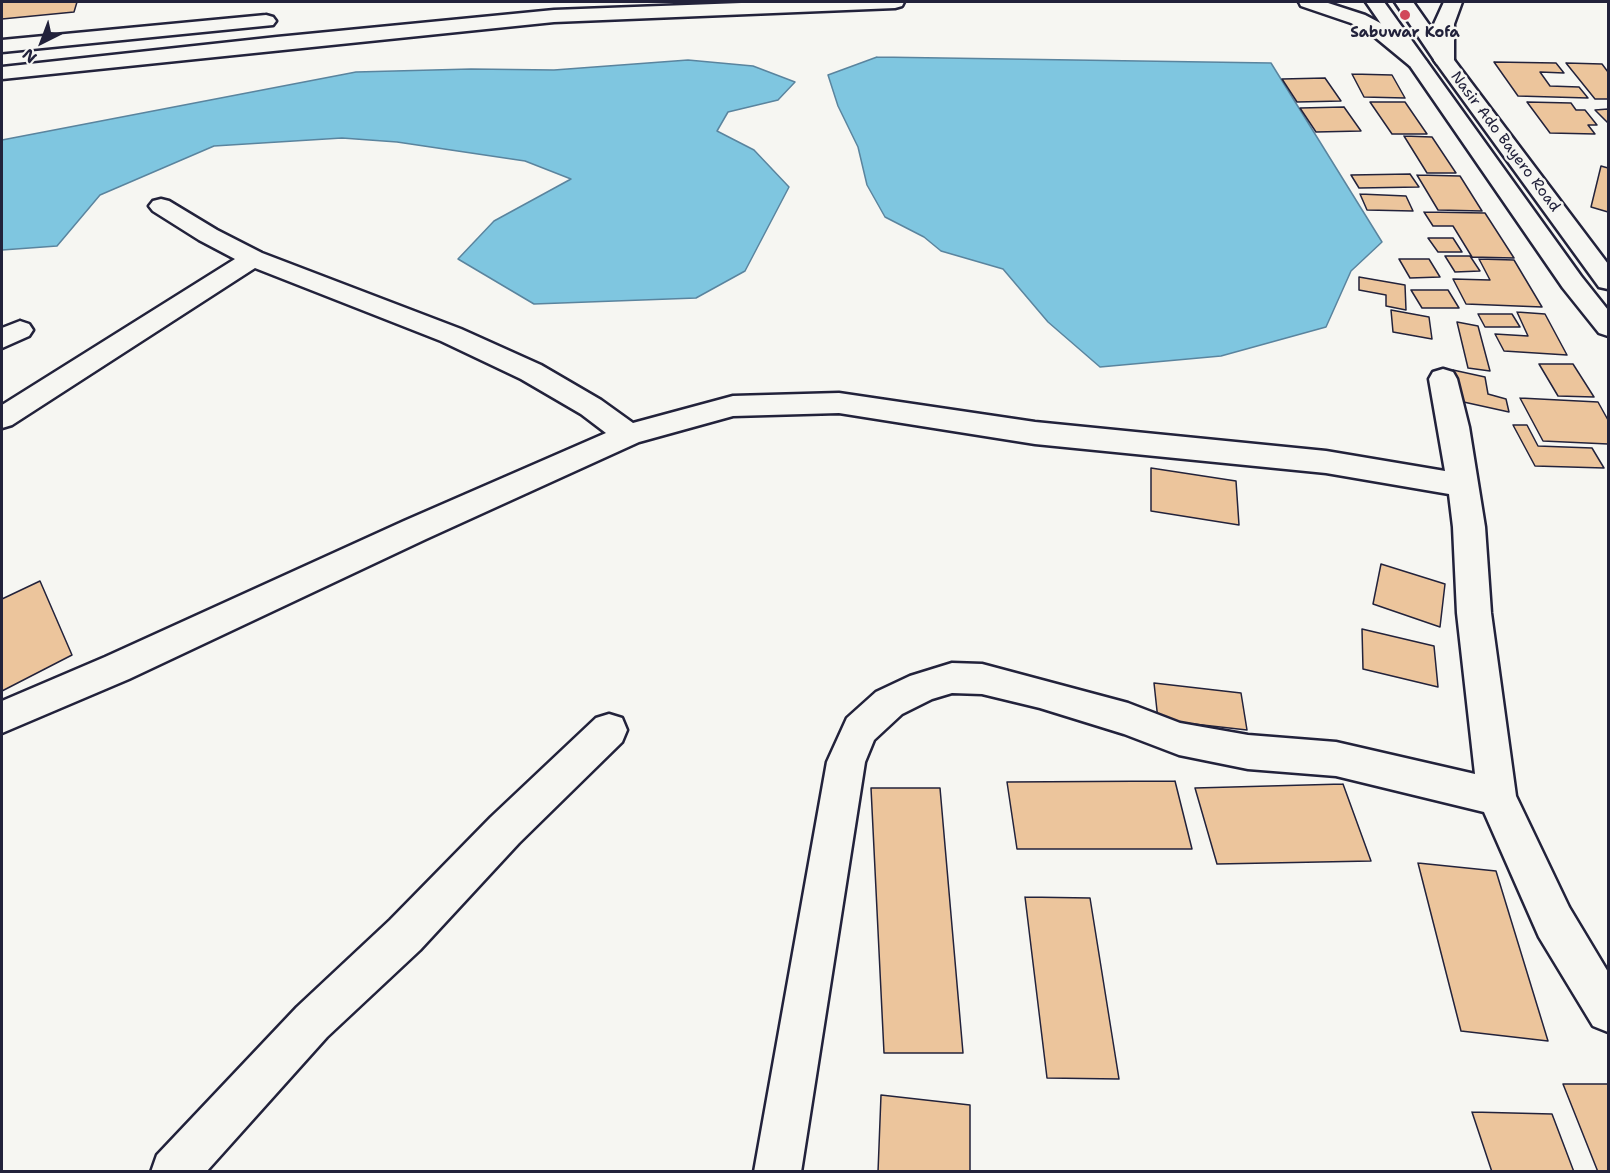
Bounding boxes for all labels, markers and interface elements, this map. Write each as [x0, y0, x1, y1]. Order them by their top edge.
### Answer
marker: Sabuwar Kofa [1398, 8, 1412, 22]
north arrow [12, 12, 72, 72]
place label: Sabuwar Kofa [1350, 24, 1460, 42]
text: N [18, 44, 41, 68]
street label: Nasir Ado Bayero Road [1446, 68, 1564, 216]

